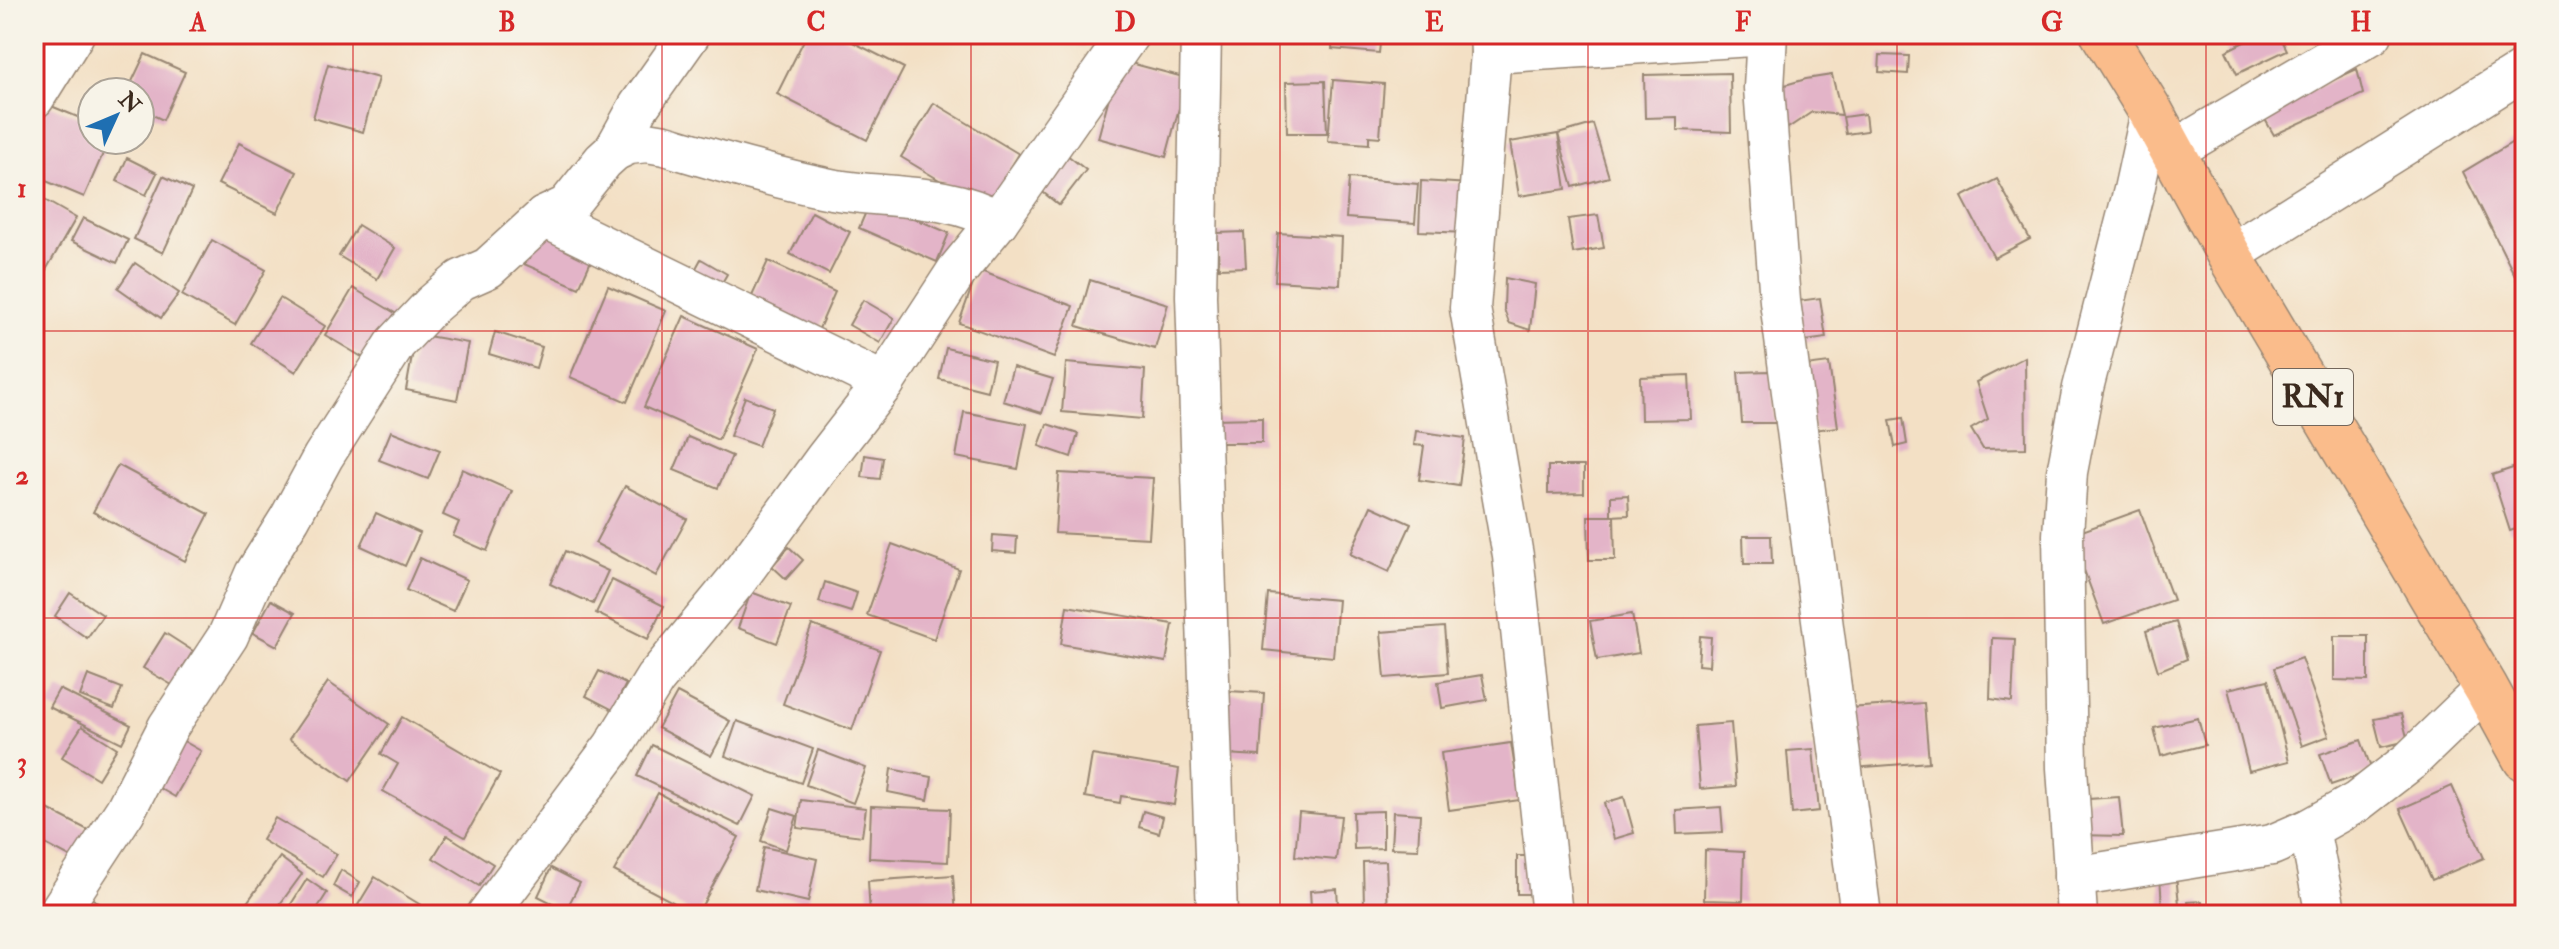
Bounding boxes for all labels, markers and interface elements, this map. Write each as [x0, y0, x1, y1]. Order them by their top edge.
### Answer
text: A [189, 7, 207, 39]
text: B [498, 7, 516, 39]
text: C [806, 7, 826, 39]
text: D [1114, 7, 1136, 39]
text: E [1425, 7, 1444, 39]
text: F [1735, 7, 1752, 39]
text: G [2041, 7, 2063, 39]
text: H [2350, 7, 2372, 39]
north arrow [76, 76, 156, 156]
text: N [112, 85, 147, 120]
text: 1 [17, 173, 27, 205]
road number: RN1 [2273, 369, 2353, 425]
text: 2 [15, 460, 29, 492]
text: 3 [17, 747, 27, 779]

